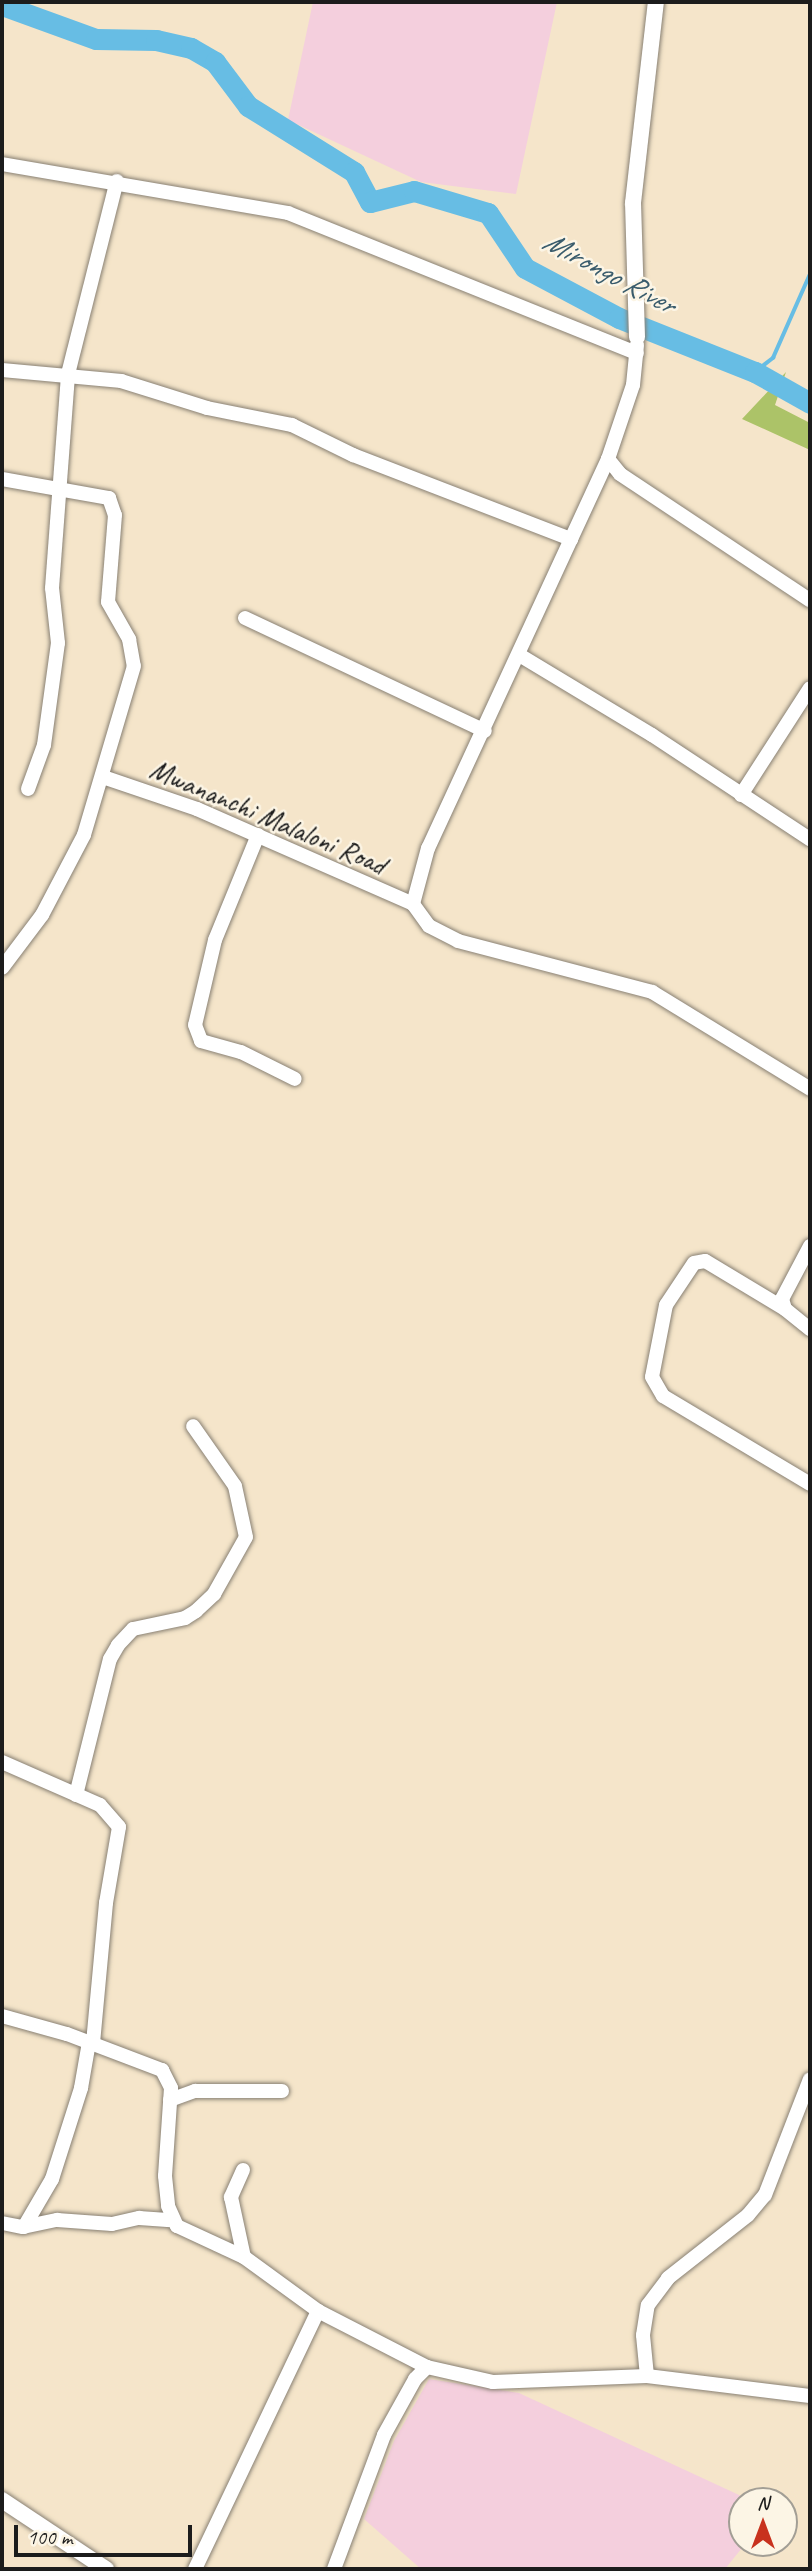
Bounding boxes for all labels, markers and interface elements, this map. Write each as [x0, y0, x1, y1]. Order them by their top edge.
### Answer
water label: Mirongo River [537, 222, 681, 322]
street label: Mwananchi Malaloni Road [145, 752, 391, 882]
north arrow [728, 2487, 798, 2557]
text: N [757, 2491, 769, 2515]
scale bar [18, 2512, 196, 2556]
text: 100 m [27, 2524, 72, 2550]

